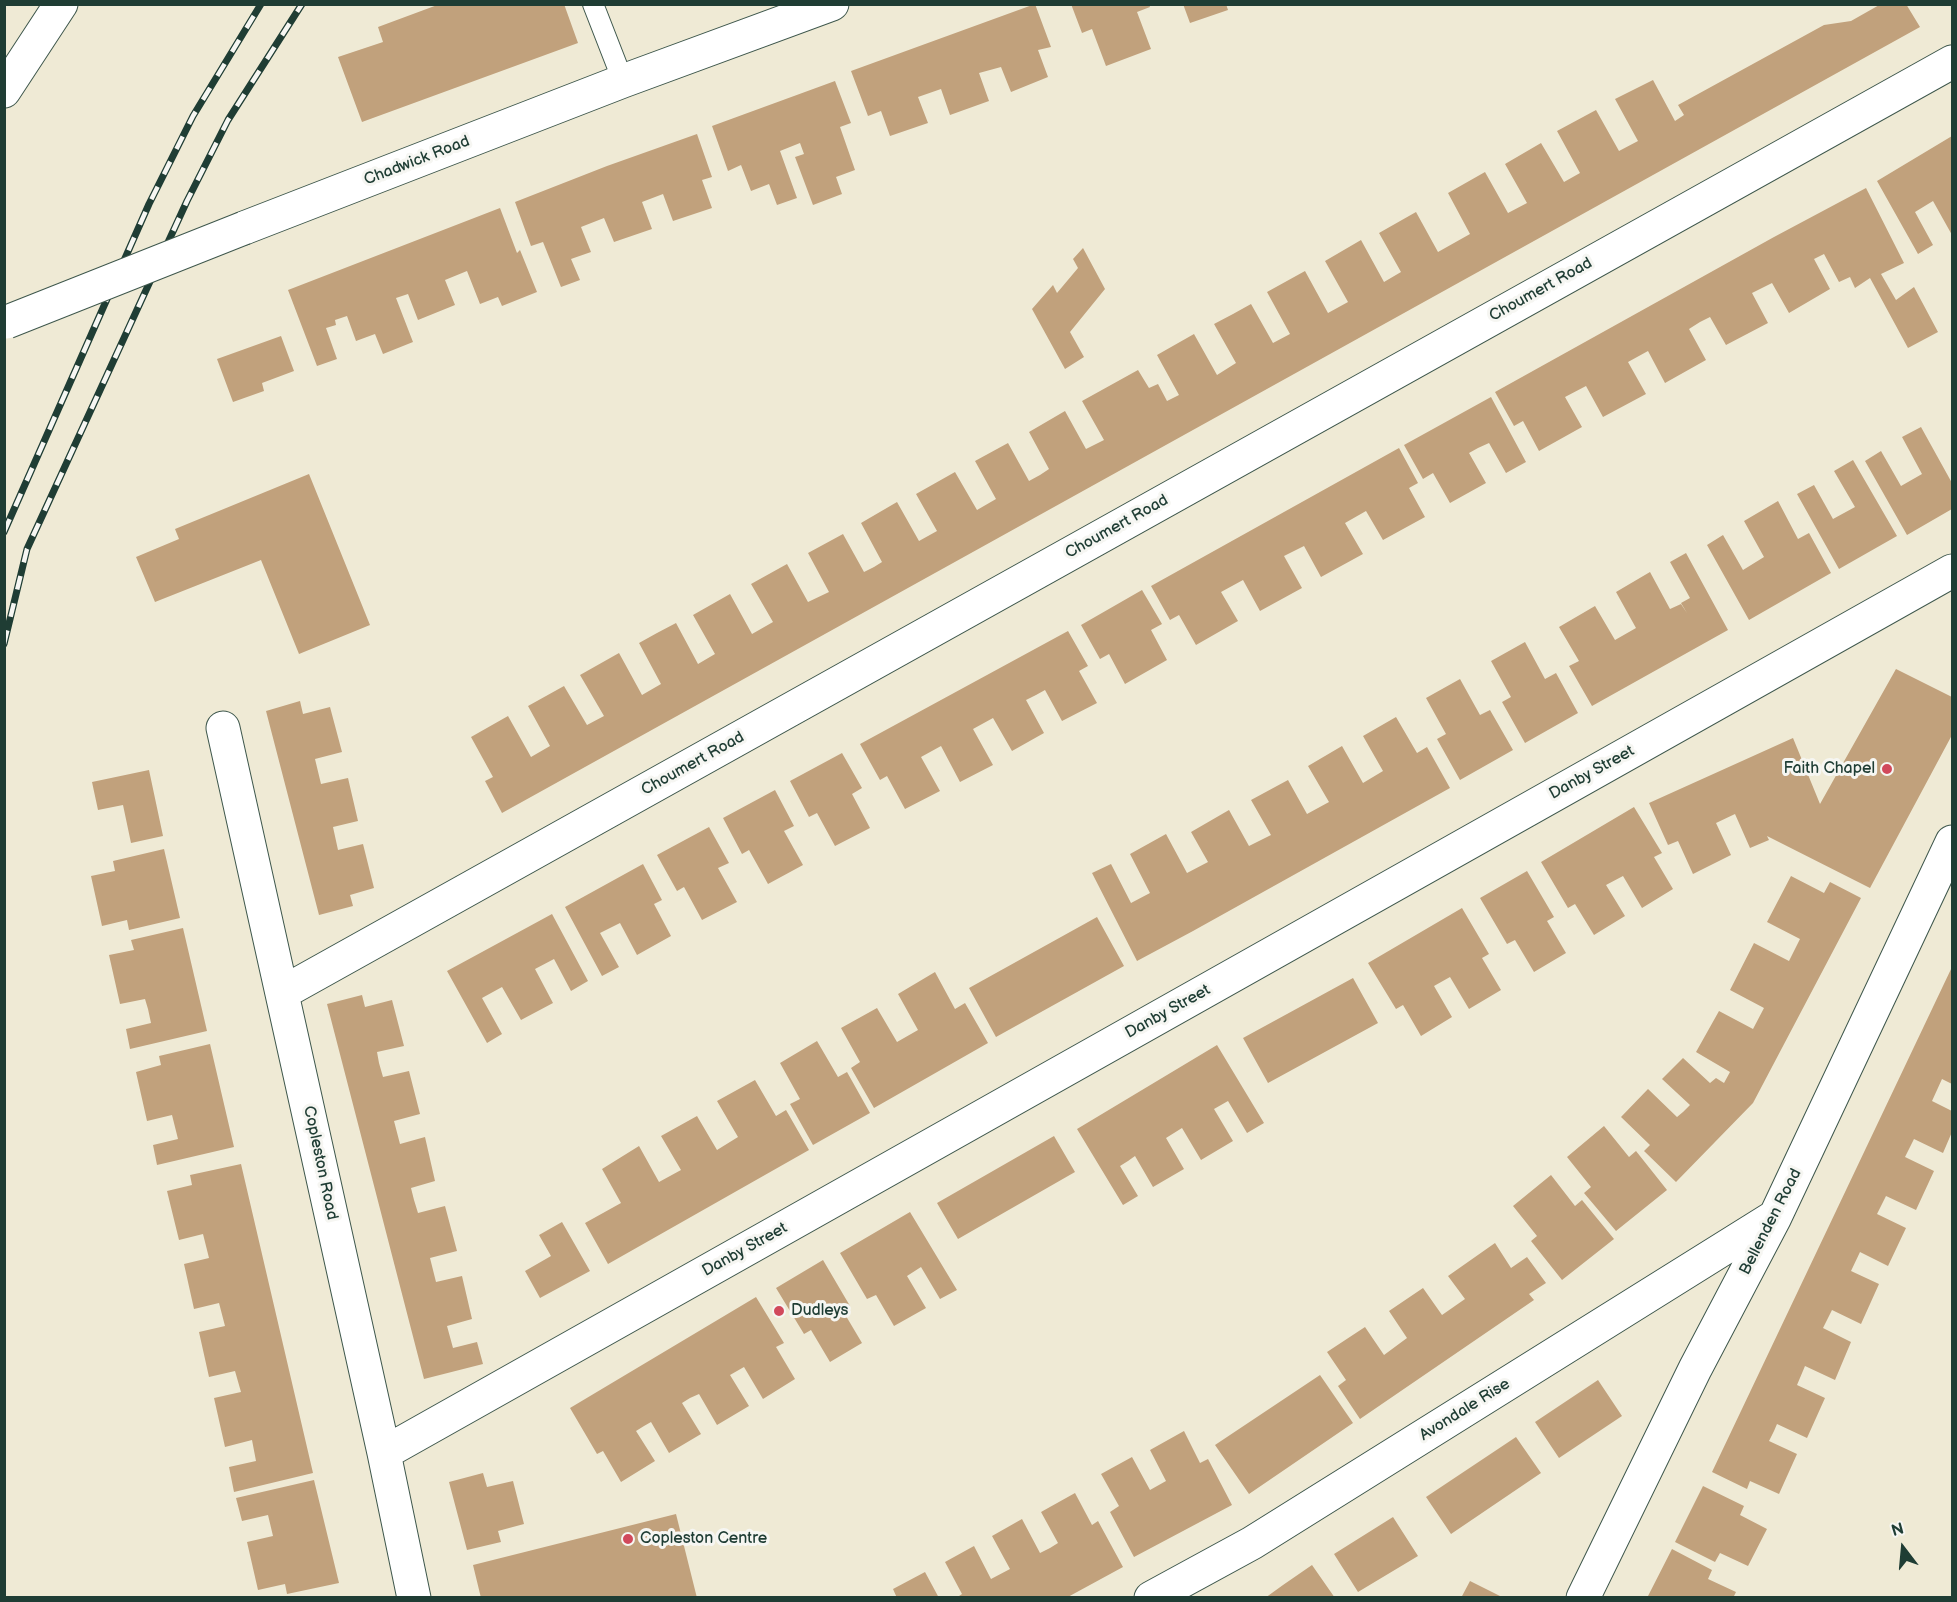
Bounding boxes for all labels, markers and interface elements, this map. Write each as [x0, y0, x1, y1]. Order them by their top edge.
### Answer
street label: Chadwick Road [361, 132, 473, 190]
street label: Choumert Road [1486, 254, 1596, 326]
street label: Choumert Road [1062, 491, 1172, 563]
street label: Choumert Road [638, 728, 748, 800]
street label: Danby Street [1546, 742, 1638, 804]
place label: Faith Chapel [1783, 759, 1875, 779]
marker: Faith Chapel [1880, 762, 1894, 776]
street label: Danby Street [1122, 981, 1214, 1043]
street label: Copleston Road [299, 1104, 341, 1222]
street label: Bellenden Road [1736, 1166, 1806, 1278]
street label: Danby Street [699, 1219, 791, 1281]
place label: Dudleys [791, 1301, 849, 1321]
marker: Dudleys [772, 1304, 786, 1318]
street label: Avondale Rise [1416, 1375, 1514, 1445]
north arrow [1873, 1518, 1933, 1578]
text: N [1889, 1519, 1906, 1541]
place label: Copleston Centre [640, 1529, 767, 1549]
marker: Copleston Centre [621, 1532, 635, 1546]

